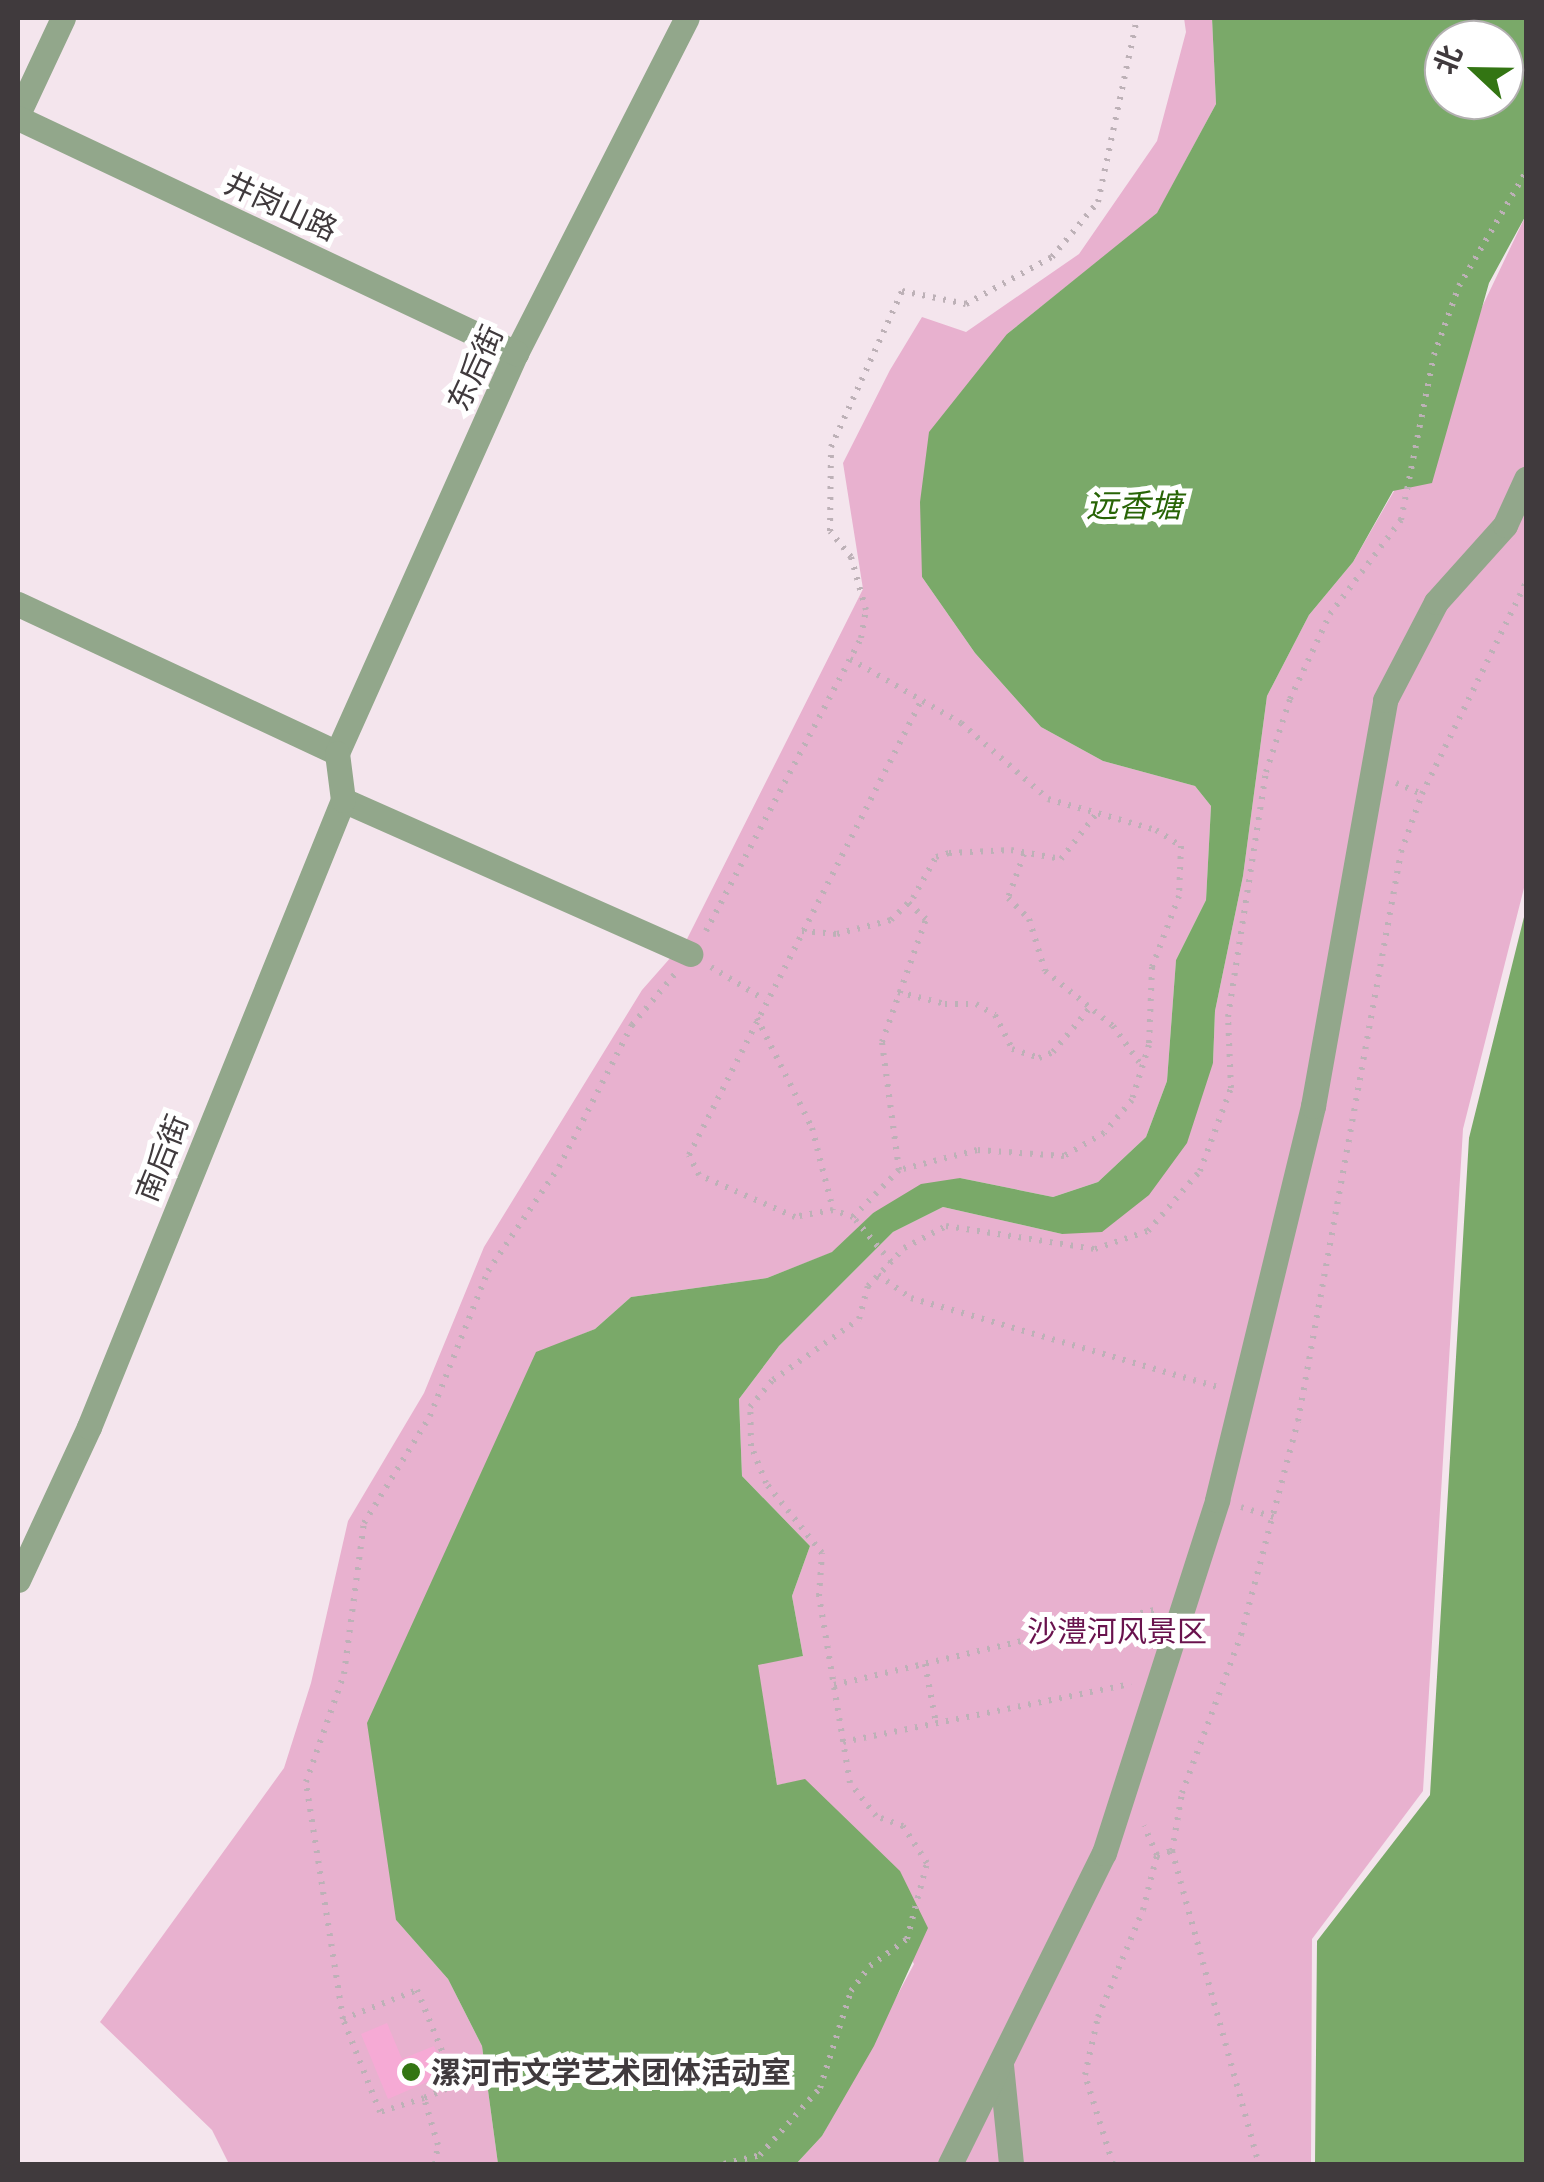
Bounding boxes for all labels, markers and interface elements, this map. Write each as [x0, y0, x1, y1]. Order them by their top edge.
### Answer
north arrow [1424, 20, 1524, 120]
text: 北 [1427, 40, 1468, 78]
street label: 井岗山路 [219, 164, 343, 248]
street label: 东后街 [440, 320, 510, 416]
water label: 远香塘 [1086, 486, 1182, 524]
street label: 南后街 [128, 1110, 196, 1206]
park label: 沙澧河风景区 [1027, 1613, 1207, 1649]
place label: 漯河市文学艺术团体活动室 [431, 2054, 791, 2090]
marker: 漯河市文学艺术团体活动室 [400, 2061, 422, 2083]

